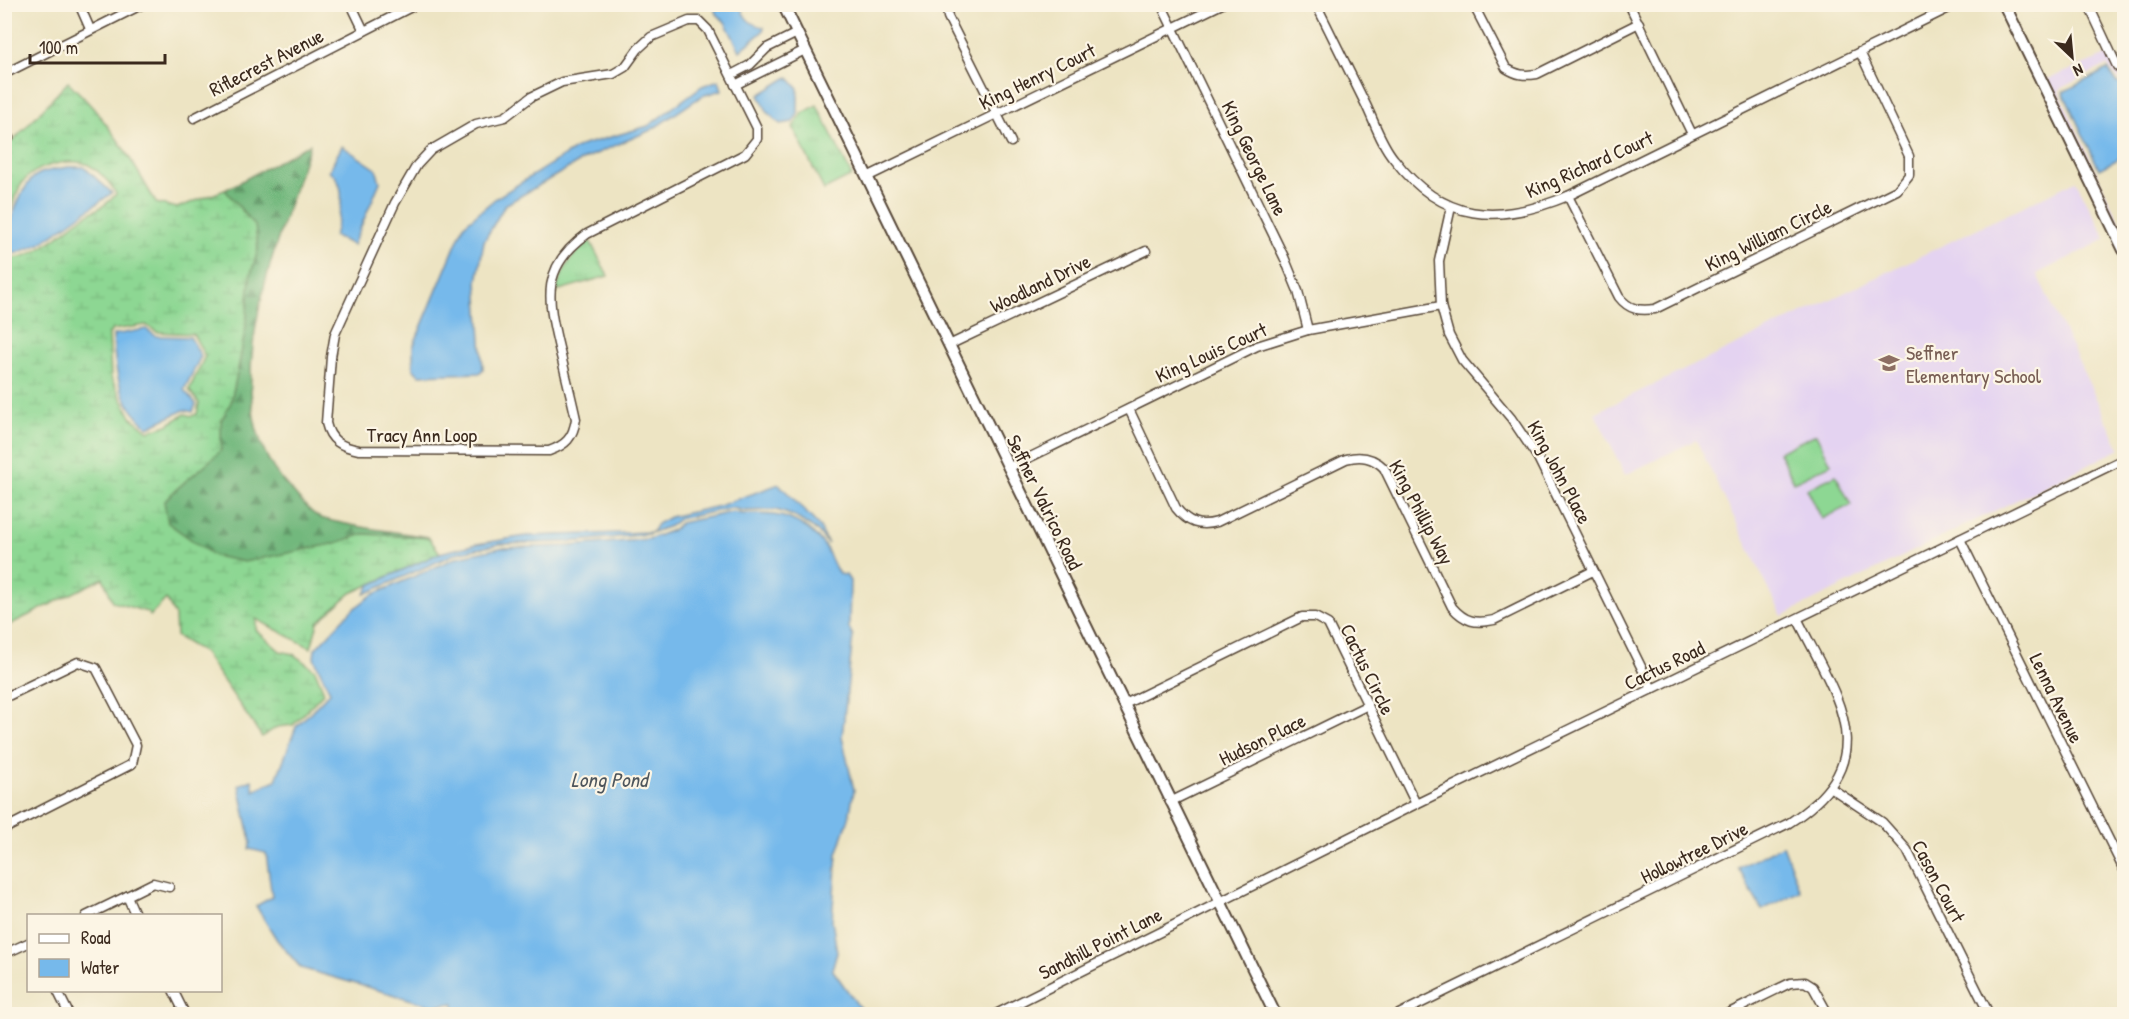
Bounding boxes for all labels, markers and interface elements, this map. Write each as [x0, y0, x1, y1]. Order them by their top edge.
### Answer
street label: Riflecrest Avenue [204, 22, 328, 102]
scale bar [30, 27, 165, 65]
north arrow [2042, 27, 2102, 87]
text: 100 m [39, 35, 78, 60]
street label: King Henry Court [974, 36, 1101, 116]
text: N [2069, 59, 2087, 82]
street label: King George Lane [1216, 96, 1294, 220]
street label: King Richard Court [1521, 123, 1658, 204]
street label: King William Circle [1700, 193, 1836, 277]
street label: Woodland Drive [985, 247, 1095, 319]
street label: King Louis Court [1151, 315, 1272, 389]
place label: Seffner Elementary School [1906, 339, 2042, 389]
school or university icon: Seffner Elementary School [1877, 351, 1901, 375]
street label: King John Place [1521, 416, 1599, 528]
street label: Tracy Ann Loop [367, 421, 478, 448]
street label: Seffner Valrico Road [1001, 430, 1089, 574]
street label: King Phillip Way [1383, 455, 1461, 569]
street label: Cactus Circle [1334, 619, 1402, 719]
street label: Cactus Road [1619, 634, 1709, 696]
street label: Lenna Avenue [2024, 649, 2090, 747]
street label: Hudson Place [1214, 706, 1310, 772]
water label: Long Pond [571, 765, 651, 794]
street label: Hollowtree Drive [1636, 814, 1752, 890]
street label: Cason Court [1906, 835, 1973, 928]
street label: Sandhill Point Lane [1034, 900, 1166, 986]
legend [27, 914, 222, 992]
text: Road [81, 925, 111, 950]
text: Water [81, 955, 119, 980]

